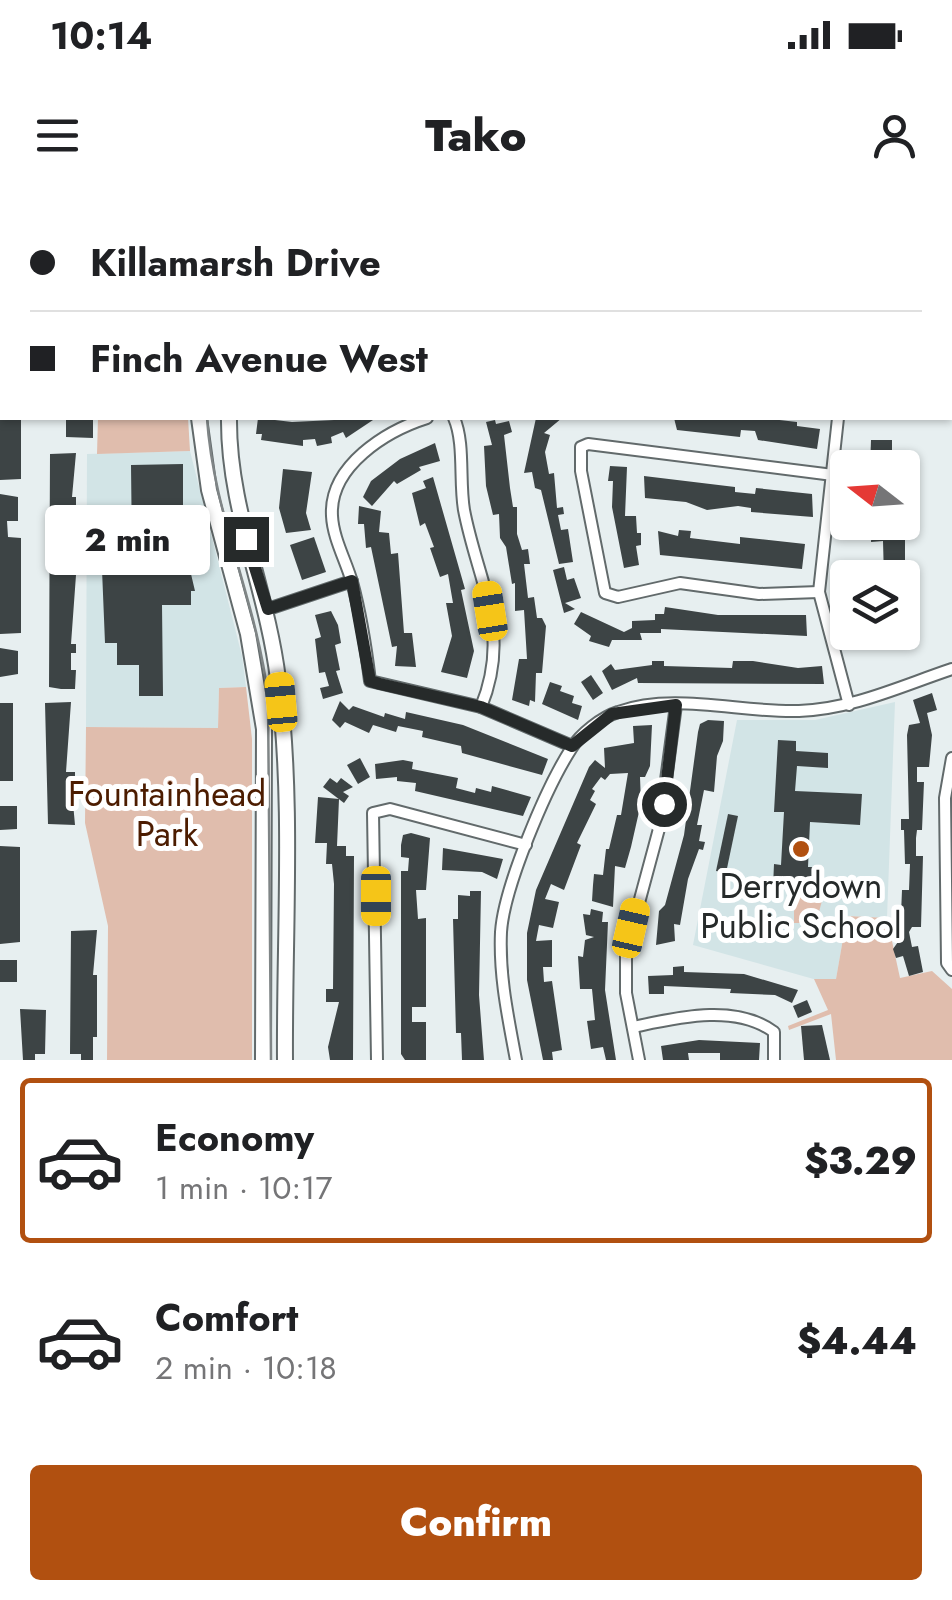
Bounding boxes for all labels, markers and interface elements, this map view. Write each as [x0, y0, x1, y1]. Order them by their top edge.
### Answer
text: 10:14 [50, 8, 153, 63]
text: Tako [425, 103, 527, 168]
icon: menu [30, 108, 85, 163]
icon: person [867, 108, 922, 163]
text: Killamarsh Drive [90, 235, 381, 290]
text: Finch Avenue West [90, 331, 428, 386]
north arrow [830, 450, 920, 540]
map controls [830, 450, 920, 650]
callout: 2 min [46, 504, 211, 574]
text: 2 min [85, 517, 170, 563]
route end [224, 517, 269, 562]
button: layers [830, 560, 920, 650]
car [470, 579, 510, 643]
car [263, 671, 299, 733]
park label: Fountainhead Park [68, 769, 266, 859]
route start [642, 782, 687, 827]
marker: Derrydown Public School [790, 838, 812, 860]
place label: Derrydown Public School [700, 861, 902, 951]
car [361, 866, 391, 926]
car [610, 895, 652, 961]
text: Economy [155, 1110, 314, 1165]
icon: car [35, 1116, 125, 1206]
text: $3.29 [804, 1133, 917, 1188]
text: 1 min · 10:17 [155, 1165, 332, 1211]
text: Comfort [155, 1290, 298, 1345]
icon: car [35, 1296, 125, 1386]
text: $4.44 [797, 1313, 917, 1368]
text: 2 min · 10:18 [155, 1345, 337, 1391]
button: Confirm [30, 1465, 922, 1580]

